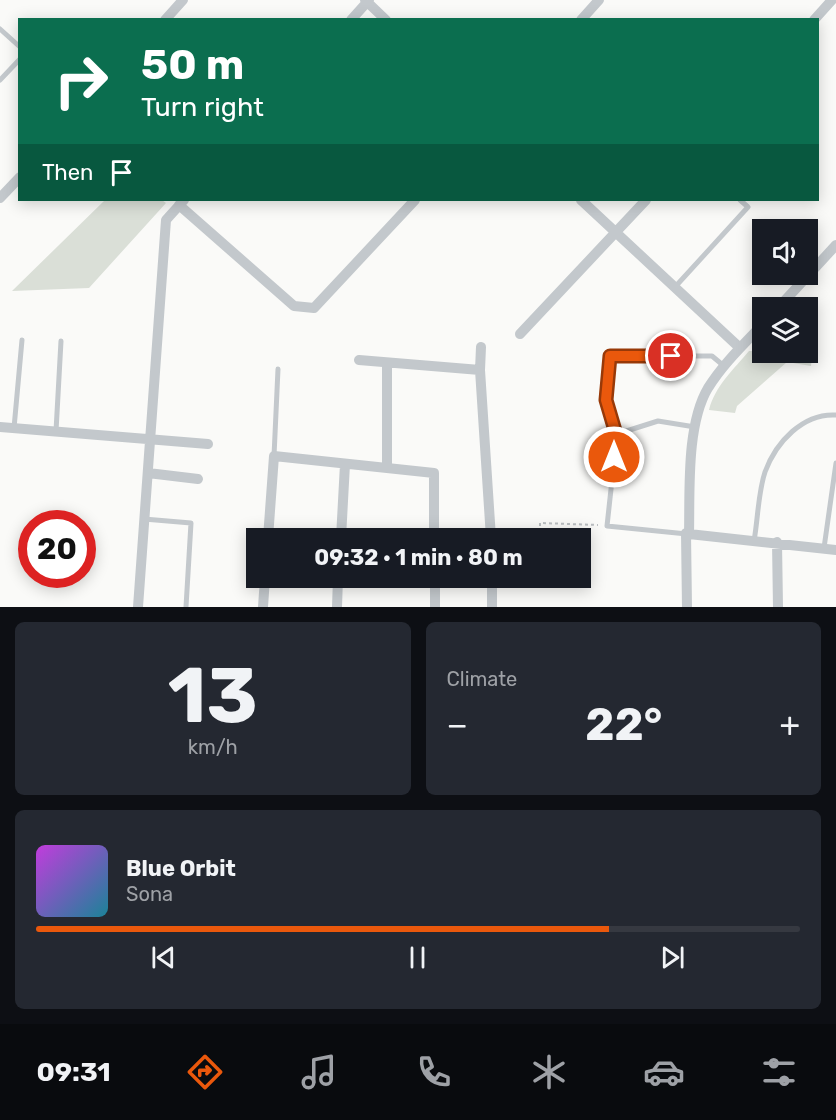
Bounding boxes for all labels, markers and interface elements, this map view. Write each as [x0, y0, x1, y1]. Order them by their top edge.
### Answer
text: 50 m [141, 40, 244, 90]
icon: right [42, 42, 120, 120]
text: Turn right [141, 91, 264, 123]
icon: arrive [105, 156, 138, 189]
text: Then [42, 159, 93, 186]
map controls [752, 219, 818, 363]
button: sound [752, 219, 818, 285]
button: layers [752, 297, 818, 363]
pin [645, 330, 696, 381]
icon: arrive [654, 339, 687, 372]
position arrow [582, 425, 646, 489]
speed limit sign: 20 [18, 510, 96, 588]
text: 09:32 · 1 min · 80 m [314, 544, 523, 571]
text: 13 [168, 649, 258, 742]
text: Climate [447, 667, 517, 691]
text: 22° [585, 698, 662, 751]
text: − [447, 705, 468, 744]
text: + [779, 705, 800, 744]
text: km/h [188, 735, 238, 759]
text: Blue Orbit [126, 855, 236, 882]
text: Sona [126, 882, 173, 906]
icon: previous [147, 941, 180, 974]
icon: pause [401, 941, 434, 974]
icon: next [656, 941, 689, 974]
icon: directions [184, 1051, 226, 1093]
icon: music [298, 1051, 340, 1093]
icon: phone [413, 1051, 455, 1093]
icon: climate [528, 1051, 570, 1093]
icon: car [643, 1051, 685, 1093]
icon: filters [758, 1051, 800, 1093]
text: 09:31 [36, 1056, 111, 1088]

